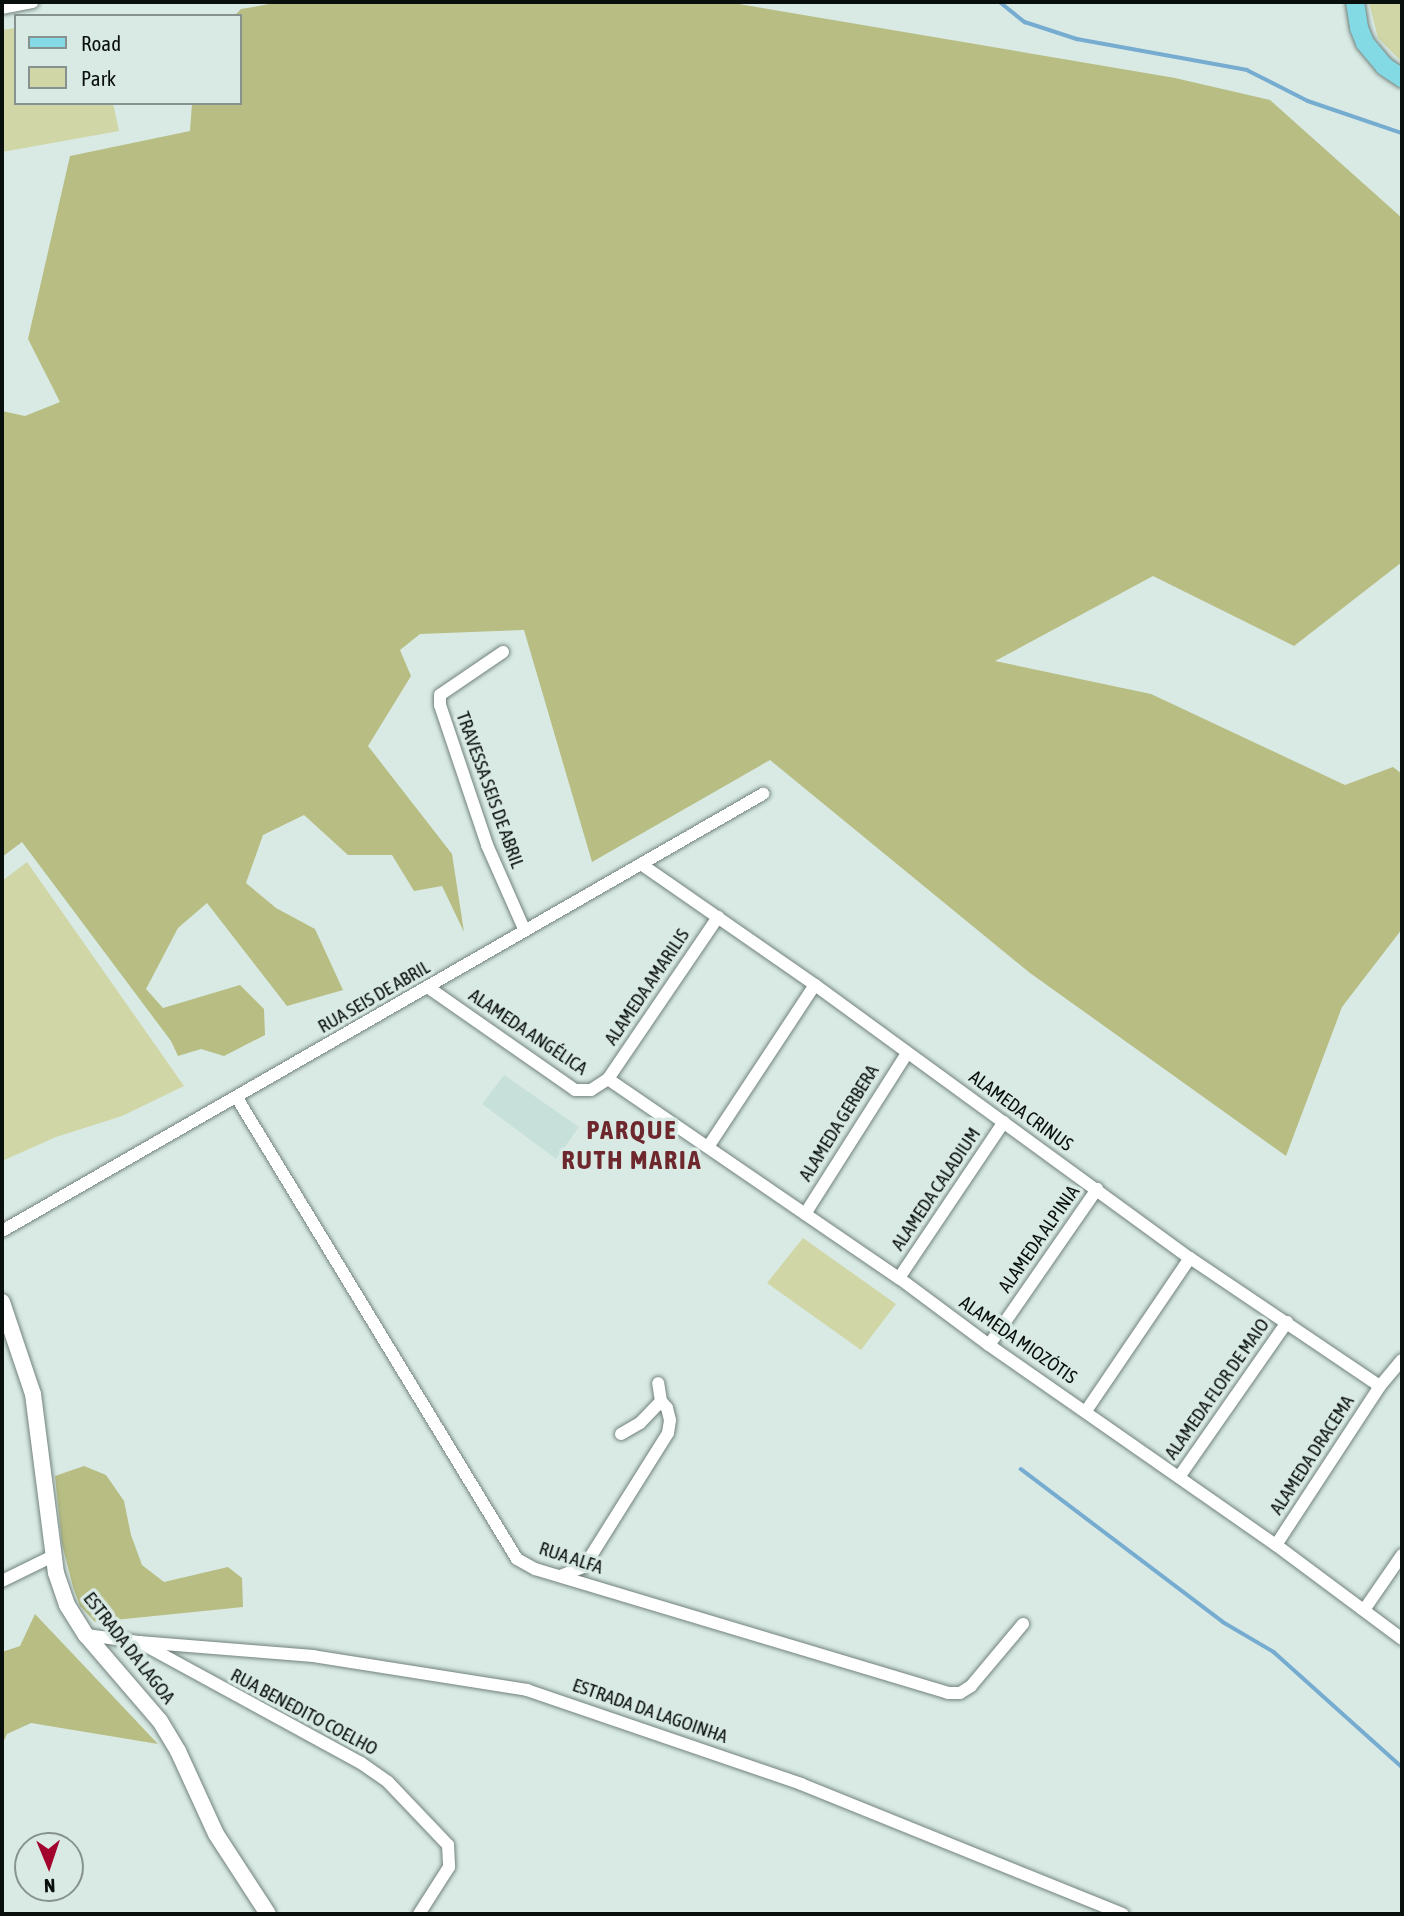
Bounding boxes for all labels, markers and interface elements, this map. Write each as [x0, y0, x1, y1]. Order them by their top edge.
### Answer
legend [14, 14, 242, 105]
text: Road [81, 31, 121, 55]
text: Park [81, 66, 116, 90]
street label: TRAVESSA SEIS DE ABRIL [451, 709, 529, 871]
street label: ALAMEDA AMARILIS [600, 925, 694, 1049]
street label: RUA SEIS DE ABRIL [314, 956, 434, 1038]
street label: ALAMEDA ANGÉLICA [464, 984, 592, 1080]
street label: ALAMEDA GERBERA [794, 1061, 884, 1185]
street label: ALAMEDA CRINUS [965, 1066, 1077, 1156]
district label: PARQUE RUTH MARIA [563, 1115, 701, 1176]
street label: ALAMEDA CALADIUM [886, 1123, 986, 1255]
street label: ALAMEDA ALPINIA [994, 1181, 1084, 1297]
street label: ALAMEDA MIOZÓTIS [955, 1291, 1081, 1389]
street label: ALAMEDA FLOR DE MAIO [1160, 1314, 1274, 1464]
street label: ALAMEDA DRACEMA [1265, 1391, 1359, 1519]
street label: RUA ALFA [536, 1537, 606, 1579]
street label: ESTRADA DA LAGOA [78, 1588, 180, 1708]
street label: RUA BENEDITO COELHO [227, 1664, 381, 1760]
street label: ESTRADA DA LAGOINHA [569, 1674, 731, 1748]
north arrow [14, 1832, 84, 1902]
text: N [44, 1875, 56, 1897]

